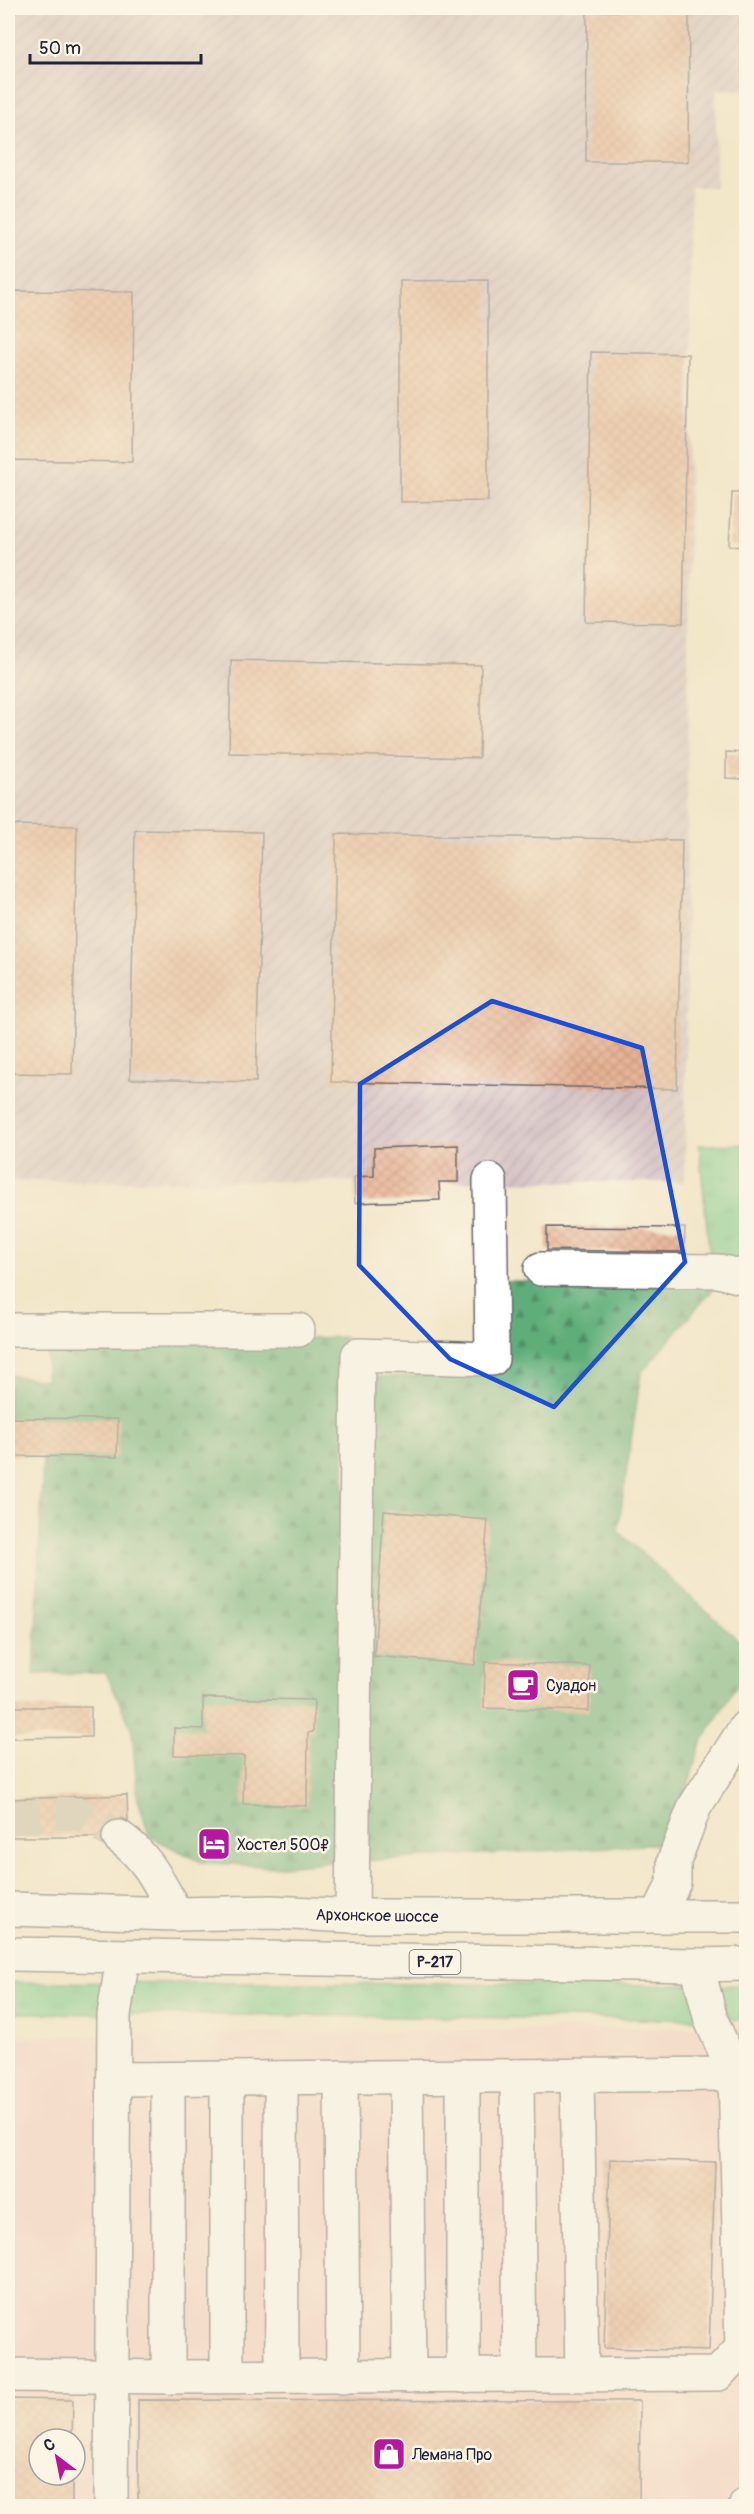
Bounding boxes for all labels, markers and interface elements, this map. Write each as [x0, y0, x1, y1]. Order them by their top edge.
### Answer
scale bar [30, 27, 201, 65]
text: 50 m [39, 37, 81, 60]
cafe icon: Суадон [505, 1667, 541, 1703]
place label: Суадон [546, 1676, 596, 1696]
hotel icon: Хостел 500₽ [196, 1826, 232, 1862]
place label: Хостел 500₽ [237, 1835, 330, 1855]
street label: Архонское шоссе [315, 1905, 439, 1927]
road number: Р-217 [410, 1950, 460, 1974]
north arrow [27, 2427, 87, 2487]
text: С [40, 2434, 59, 2456]
shop icon: Лемана Про [371, 2436, 407, 2472]
place label: Лемана Про [411, 2445, 493, 2465]

